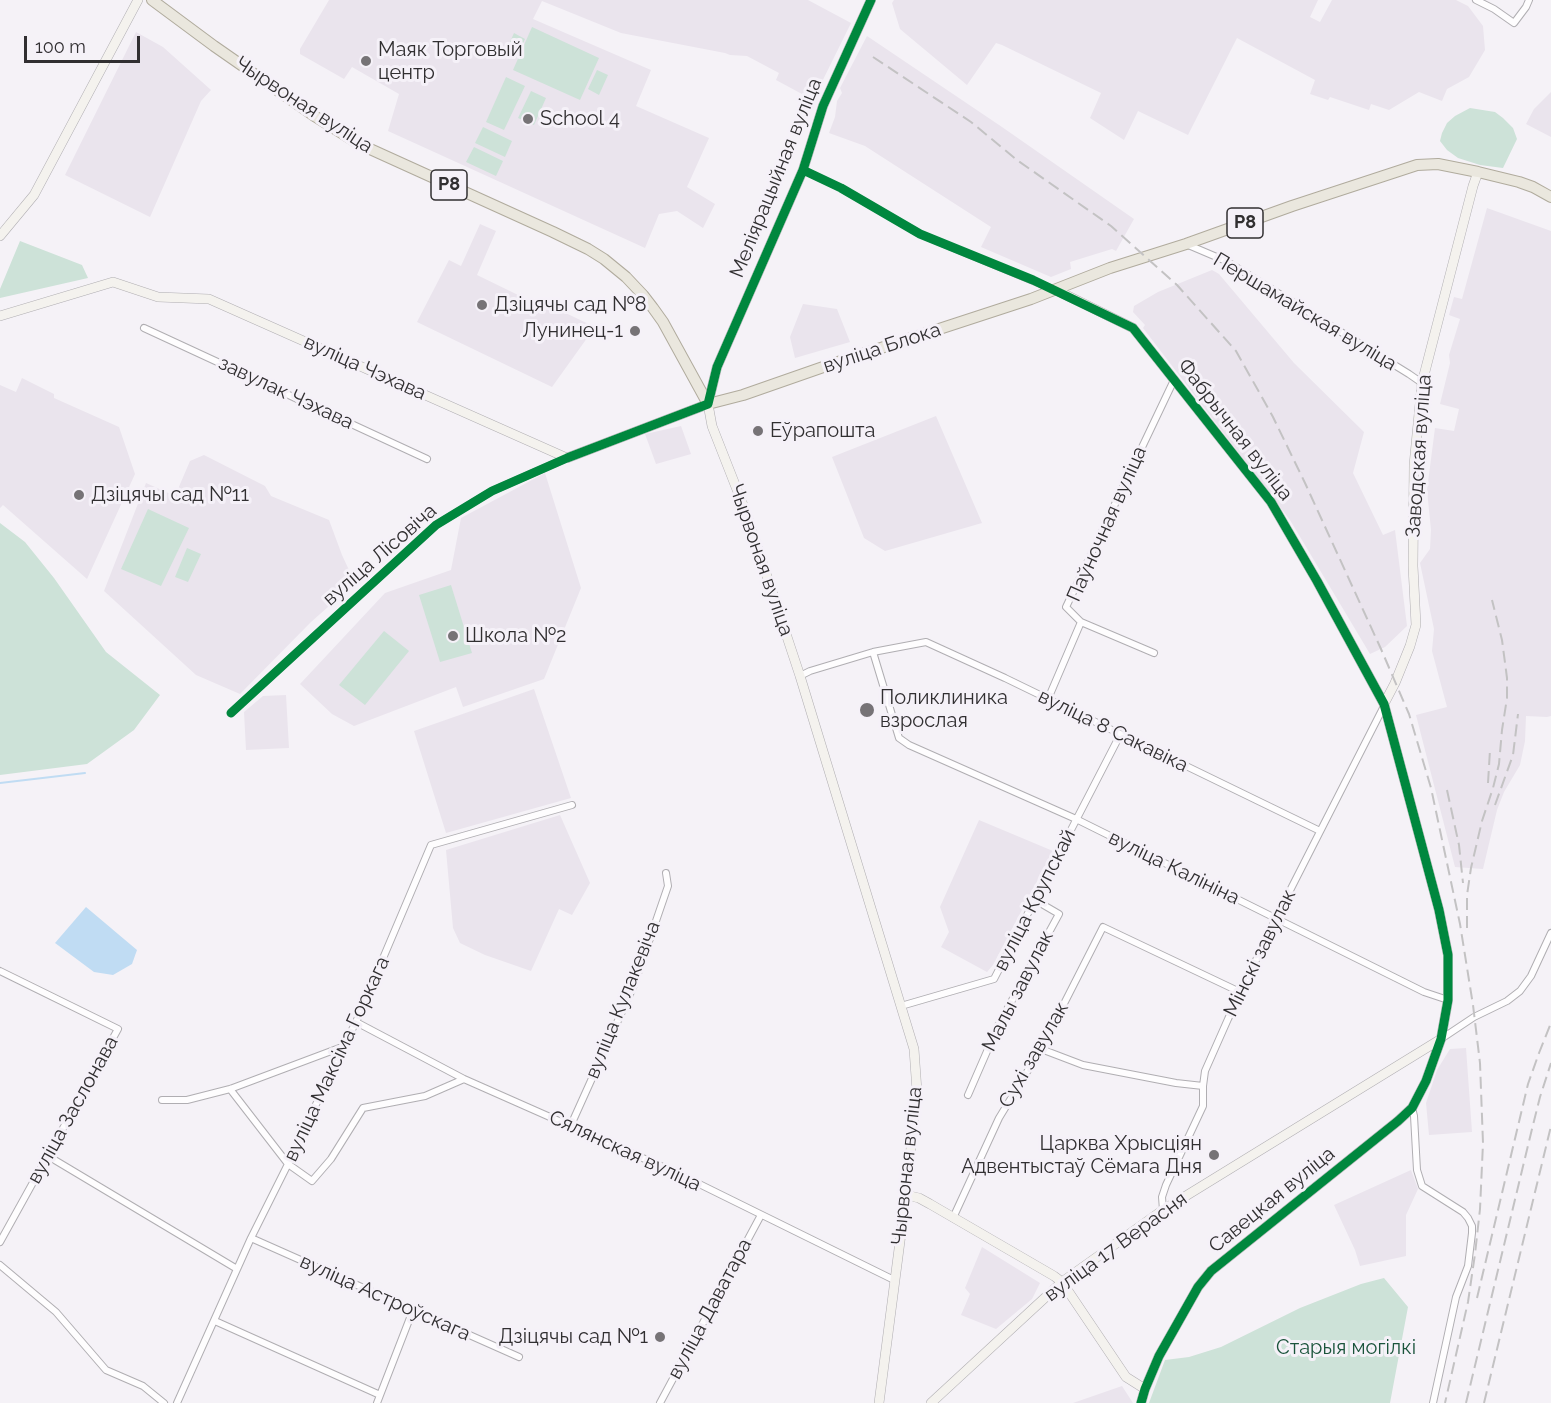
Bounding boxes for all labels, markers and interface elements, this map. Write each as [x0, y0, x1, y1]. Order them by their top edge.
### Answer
scale bar [27, 24, 142, 62]
text: 100 m [35, 36, 86, 57]
place label: Маяк Торговый центр [378, 38, 523, 85]
street label: Чырвоная вуліца [231, 52, 377, 158]
marker: Маяк Торговый центр [359, 54, 373, 68]
street label: Меліярацыйная вуліца [725, 75, 827, 281]
place label: School 4 [540, 107, 620, 131]
marker: School 4 [521, 112, 535, 126]
road number: Р8 [431, 170, 467, 200]
road number: Р8 [1227, 208, 1263, 238]
street label: Першамайская вуліца [1209, 248, 1401, 376]
place label: Дзіцячы сад №8 [494, 293, 647, 317]
marker: Дзіцячы сад №8 [475, 298, 489, 312]
street label: вуліца Блока [820, 318, 944, 378]
place label: Лунинец-1 [522, 319, 623, 343]
marker: Лунинец-1 [628, 324, 642, 338]
street label: вуліца Чэхава [300, 330, 430, 406]
street label: завулак Чэхава [215, 351, 357, 435]
street label: Фабрычная вуліца [1172, 354, 1298, 506]
street label: Заводская вуліца [1401, 374, 1437, 538]
place label: Еўрапошта [770, 419, 875, 443]
marker: Еўрапошта [751, 424, 765, 438]
street label: Паўночная вуліца [1062, 443, 1152, 605]
street label: Чырвоная вуліца [724, 481, 798, 639]
place label: Дзіцячы сад №11 [91, 483, 249, 507]
marker: Дзіцячы сад №11 [72, 488, 86, 502]
street label: вуліца Лісовіча [318, 499, 442, 611]
place label: Школа №2 [465, 624, 566, 648]
marker: Школа №2 [446, 629, 460, 643]
street label: вуліца 8 Сакавіка [1034, 684, 1192, 778]
place label: Поликлиника взрослая [880, 686, 1008, 733]
marker: Поликлиника взрослая [858, 701, 876, 719]
street label: вуліца Крупскай [989, 825, 1081, 975]
street label: вуліца Калініна [1105, 826, 1243, 910]
street label: Мінскі завулак [1219, 885, 1301, 1021]
street label: вуліца Кулакевіча [580, 918, 666, 1082]
street label: Малы завулак [977, 926, 1059, 1056]
street label: вуліца Максіма Горкага [279, 953, 395, 1165]
street label: Сухі завулак [994, 998, 1074, 1112]
street label: вуліца Заслонава [22, 1032, 124, 1188]
street label: Чырвоная вуліца [887, 1086, 927, 1246]
street label: Сялянская вуліца [545, 1105, 705, 1197]
place label: Царква Хрысціян Адвентыстаў Сёмага Дня [961, 1132, 1202, 1179]
street label: Савецкая вуліца [1204, 1142, 1340, 1258]
marker: Царква Хрысціян Адвентыстаў Сёмага Дня [1207, 1148, 1221, 1162]
street label: вуліца 17 Верасня [1040, 1187, 1192, 1307]
street label: вуліца Даватара [663, 1235, 757, 1383]
street label: вуліца Астроўскага [296, 1250, 474, 1346]
place label: Дзіцячы сад №1 [499, 1325, 648, 1349]
marker: Дзіцячы сад №1 [653, 1330, 667, 1344]
park label: Старыя могілкі [1276, 1336, 1416, 1360]

